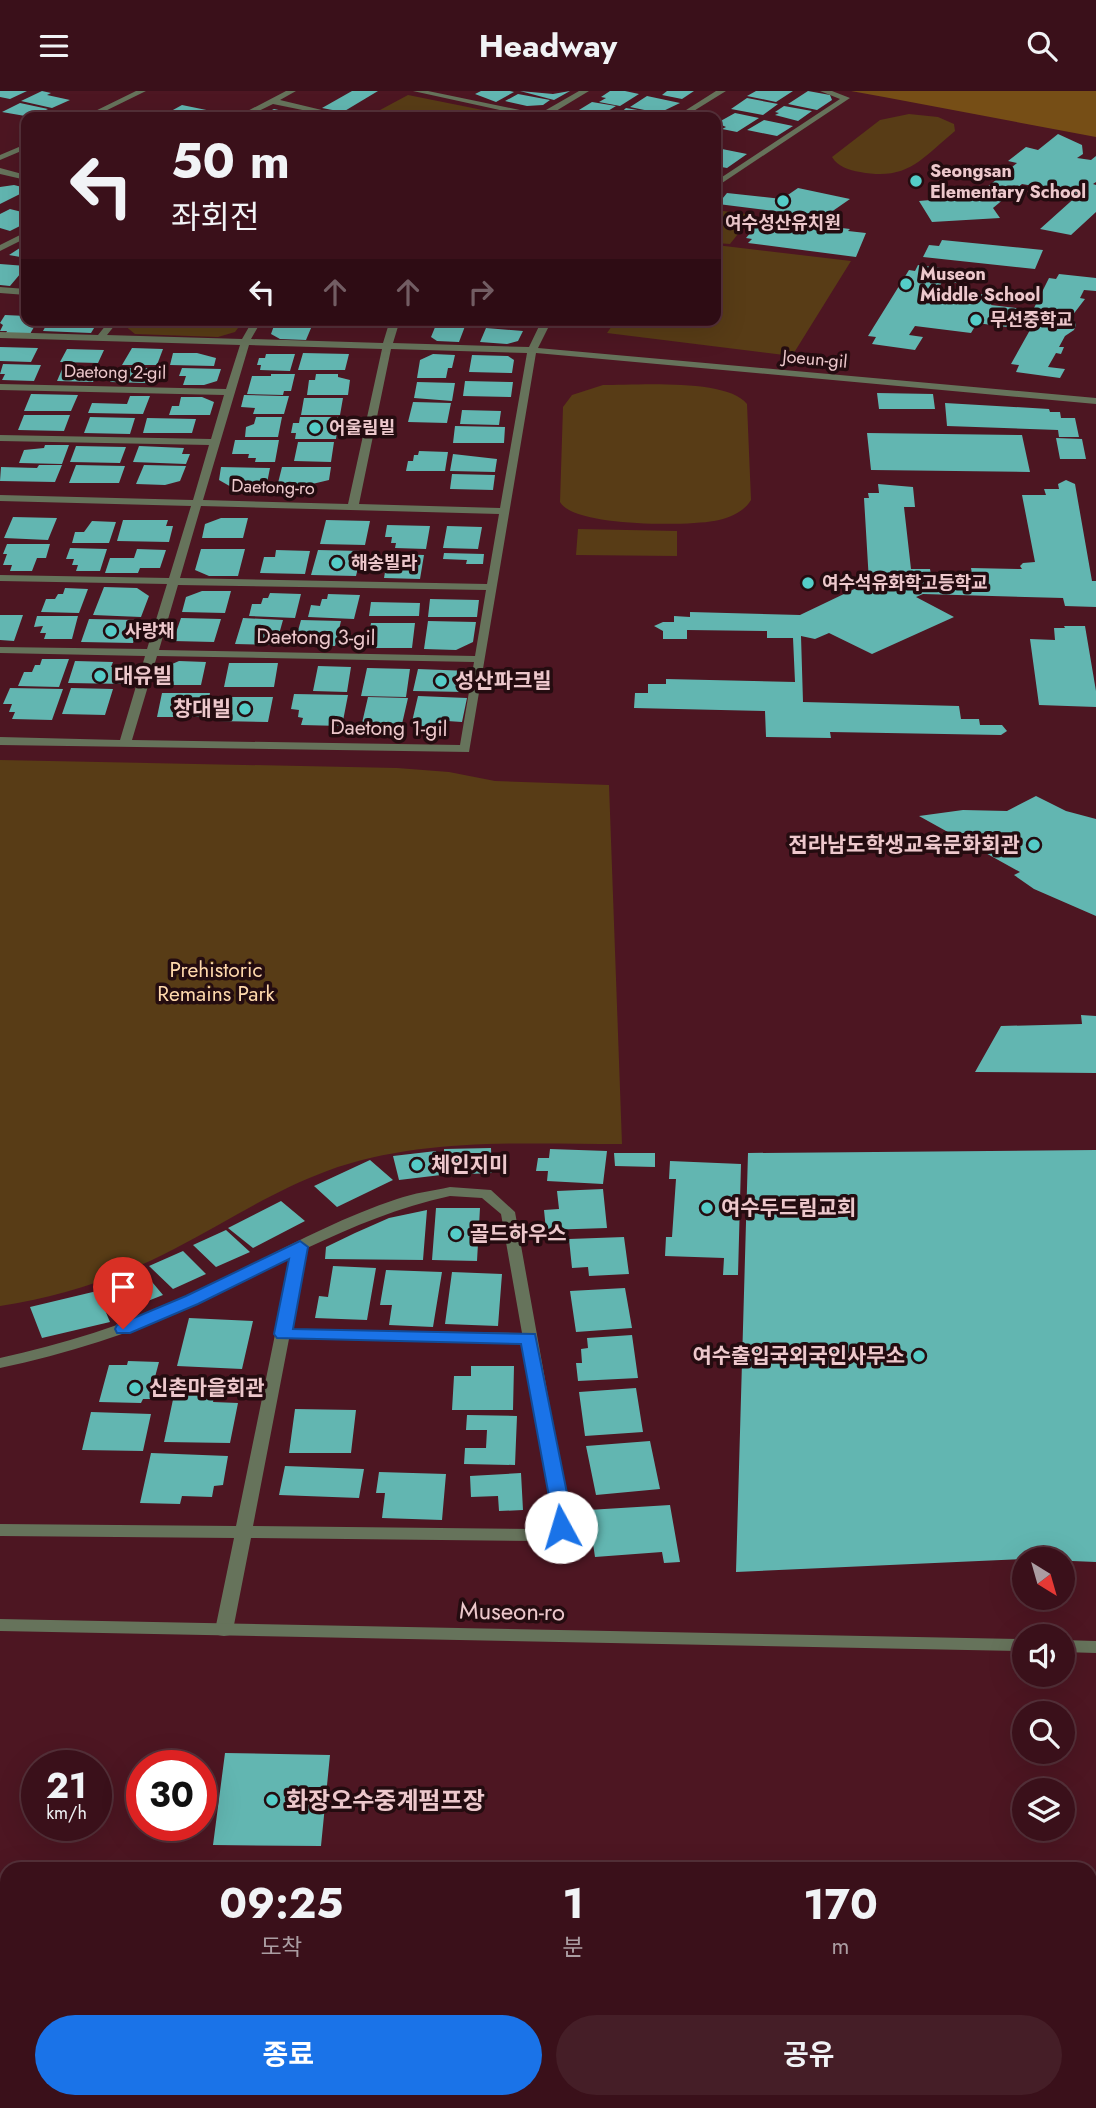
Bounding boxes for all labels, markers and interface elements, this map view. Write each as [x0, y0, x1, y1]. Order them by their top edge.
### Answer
text: Headway [479, 23, 617, 69]
icon: menu [35, 27, 73, 65]
icon: search [1023, 27, 1061, 65]
text: 50 m [171, 126, 290, 196]
icon: left [56, 140, 147, 231]
place label: Seongsan Elementary School [930, 158, 1086, 205]
marker: Seongsan Elementary School [908, 173, 924, 189]
marker: 여수성산유치원 [775, 193, 791, 209]
text: 좌회전 [171, 194, 259, 240]
place label: 여수성산유치원 [725, 210, 841, 236]
place label: Museon Middle School [920, 261, 1040, 308]
icon: left [243, 273, 281, 311]
icon: ahead [316, 273, 354, 311]
icon: ahead [389, 273, 427, 311]
icon: right [462, 273, 500, 311]
marker: Museon Middle School [898, 276, 914, 292]
place label: 무선중학교 [990, 307, 1073, 333]
marker: 무선중학교 [968, 312, 984, 328]
street label: Joeun-gil [779, 343, 849, 375]
street label: Daetong 2-gil [64, 358, 166, 386]
place label: 어울림빌 [329, 415, 395, 441]
marker: 어울림빌 [307, 420, 323, 436]
street label: Daetong-ro [231, 473, 315, 501]
place label: 해송빌라 [351, 550, 418, 576]
marker: 해송빌라 [329, 555, 345, 571]
place label: 여수석유화학고등학교 [822, 570, 988, 596]
marker: 여수석유화학고등학교 [800, 575, 816, 591]
place label: 사랑채 [125, 618, 175, 644]
street label: Daetong 3-gil [256, 621, 376, 653]
marker: 사랑채 [103, 623, 119, 639]
place label: 대유빌 [114, 661, 172, 691]
place label: 성산파크빌 [455, 666, 552, 696]
marker: 대유빌 [92, 668, 108, 684]
marker: 성산파크빌 [433, 673, 449, 689]
place label: 창대빌 [173, 694, 231, 724]
marker: 창대빌 [237, 701, 253, 717]
street label: Daetong 1-gil [330, 712, 448, 744]
place label: 전라남도학생교육문화회관 [788, 830, 1020, 860]
marker: 전라남도학생교육문화회관 [1026, 837, 1042, 853]
park label: Prehistoric Remains Park [157, 955, 276, 1009]
place label: 체인지미 [431, 1150, 508, 1180]
marker: 체인지미 [409, 1157, 425, 1173]
place label: 여수두드림교회 [721, 1193, 856, 1223]
marker: 여수두드림교회 [699, 1200, 715, 1216]
place label: 골드하우스 [470, 1219, 567, 1249]
marker: 골드하우스 [448, 1226, 464, 1242]
pin [93, 1257, 153, 1329]
icon: arrive [104, 1268, 142, 1306]
place label: 여수출입국외국인사무소 [692, 1341, 905, 1371]
marker: 여수출입국외국인사무소 [911, 1348, 927, 1364]
place label: 신촌마을회관 [149, 1373, 265, 1403]
marker: 신촌마을회관 [127, 1380, 143, 1396]
position arrow [524, 1490, 598, 1564]
north arrow [1012, 1547, 1074, 1610]
map controls [1012, 1547, 1075, 1841]
street label: Museon-ro [459, 1593, 565, 1629]
button: sound [1012, 1624, 1075, 1687]
button: search [1012, 1701, 1075, 1764]
speed limit sign: 30 [126, 1750, 217, 1841]
text: 21 [46, 1761, 87, 1811]
button: layers [1012, 1778, 1075, 1841]
place label: 화장오수중계펌프장 [286, 1783, 485, 1818]
marker: 화장오수중계펌프장 [264, 1792, 280, 1808]
text: km/h [46, 1800, 87, 1826]
text: 09:25 [219, 1873, 343, 1934]
text: 1 [563, 1873, 584, 1934]
text: 170 [803, 1874, 878, 1935]
text: m [832, 1929, 849, 1963]
text: 도착 [260, 1930, 302, 1964]
text: 분 [563, 1930, 584, 1964]
button: 종료 [35, 2015, 542, 2095]
button: 공유 [556, 2015, 1062, 2095]

